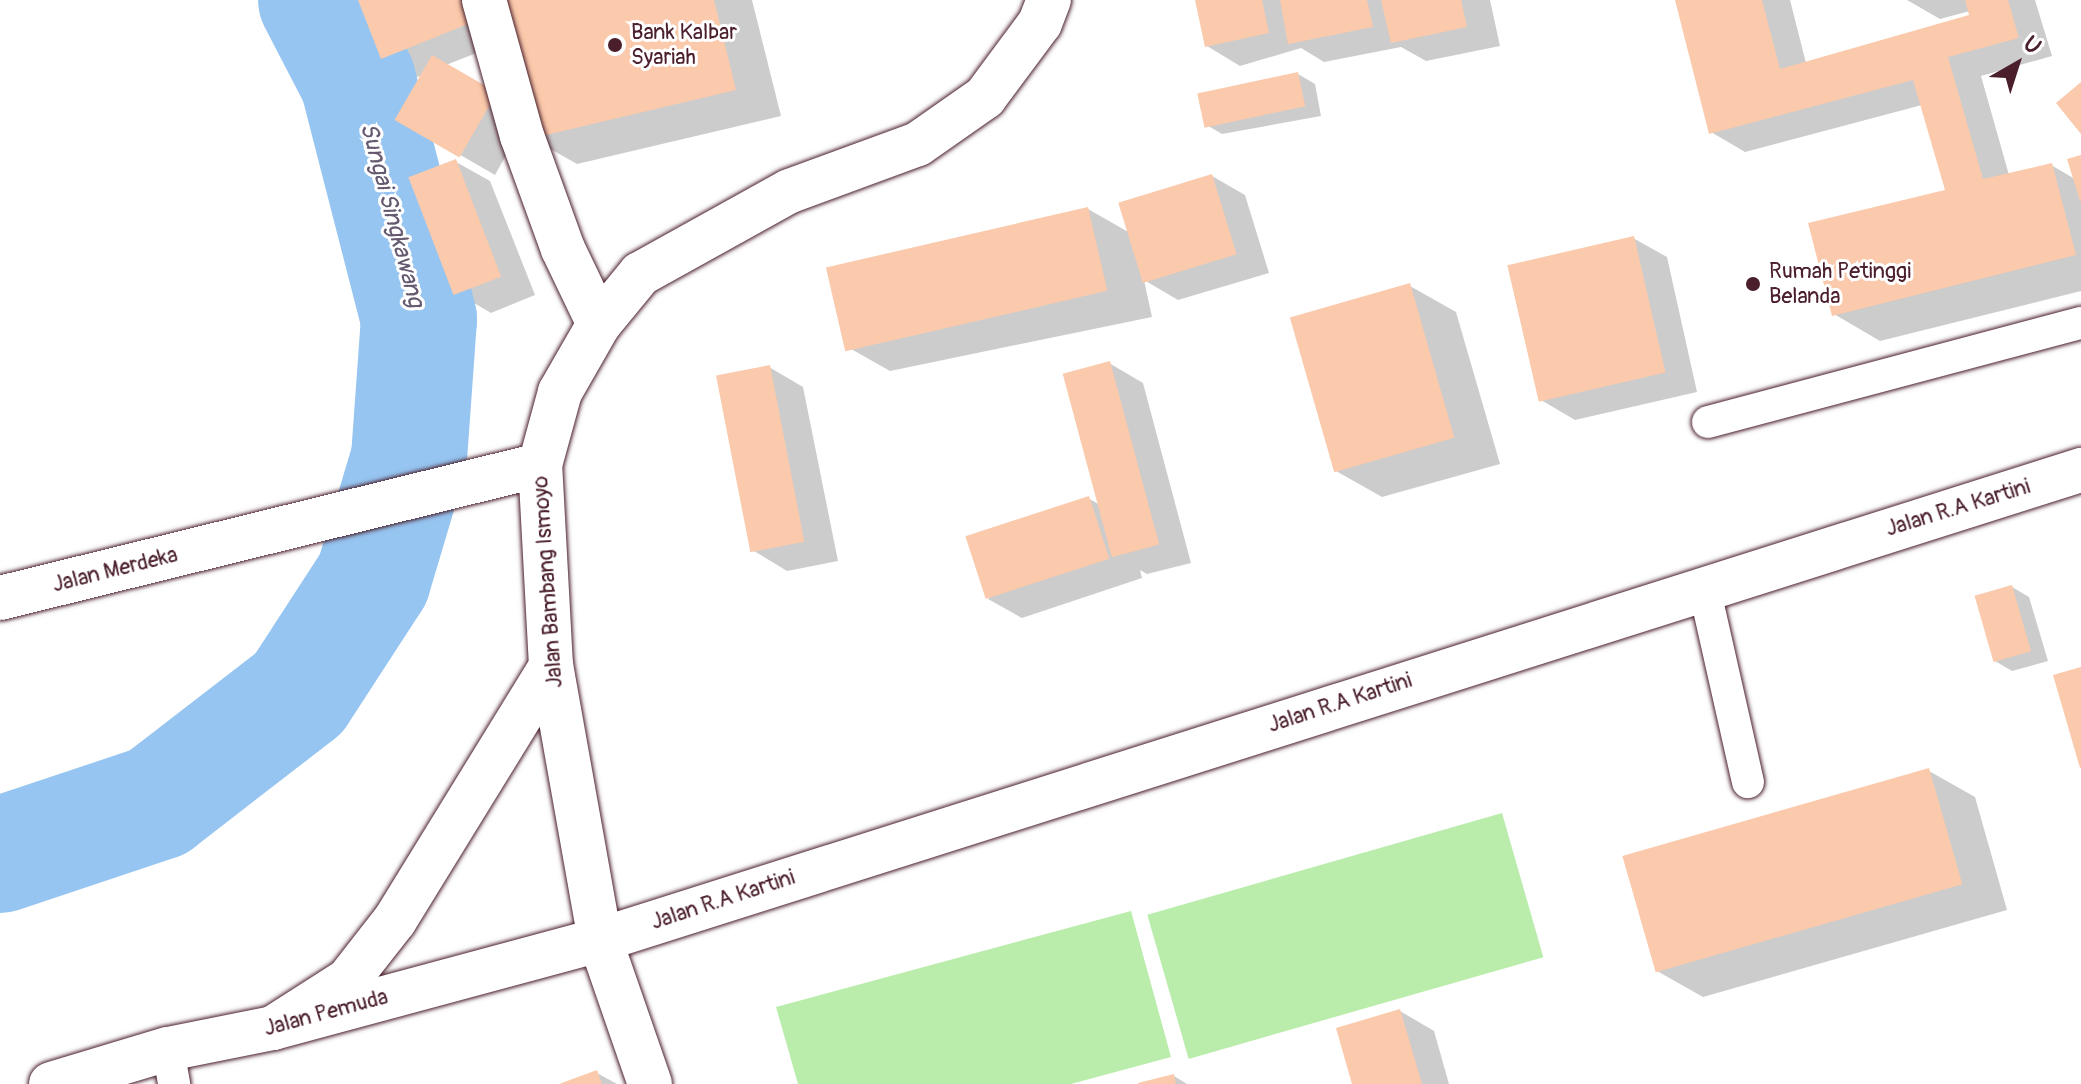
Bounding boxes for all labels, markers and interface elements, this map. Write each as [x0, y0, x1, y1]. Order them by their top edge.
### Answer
place label: Bank Kalbar Syariah [631, 19, 737, 70]
north arrow [1977, 24, 2057, 104]
text: U [2018, 30, 2047, 61]
marker: Bank Kalbar Syariah [606, 36, 624, 54]
water label: Sungai Singkawang [354, 120, 430, 310]
place label: Rumah Petinggi Belanda [1769, 258, 1911, 310]
marker: Rumah Petinggi Belanda [1744, 275, 1762, 293]
street label: Jalan R.A Kartini [1883, 473, 2033, 543]
street label: Jalan Bambang Ismoyo [527, 475, 569, 689]
street label: Jalan Merdeka [50, 542, 180, 598]
street label: Jalan R.A Kartini [1265, 667, 1415, 739]
street label: Jalan R.A Kartini [648, 864, 798, 936]
street label: Jalan Pemuda [261, 984, 391, 1042]

